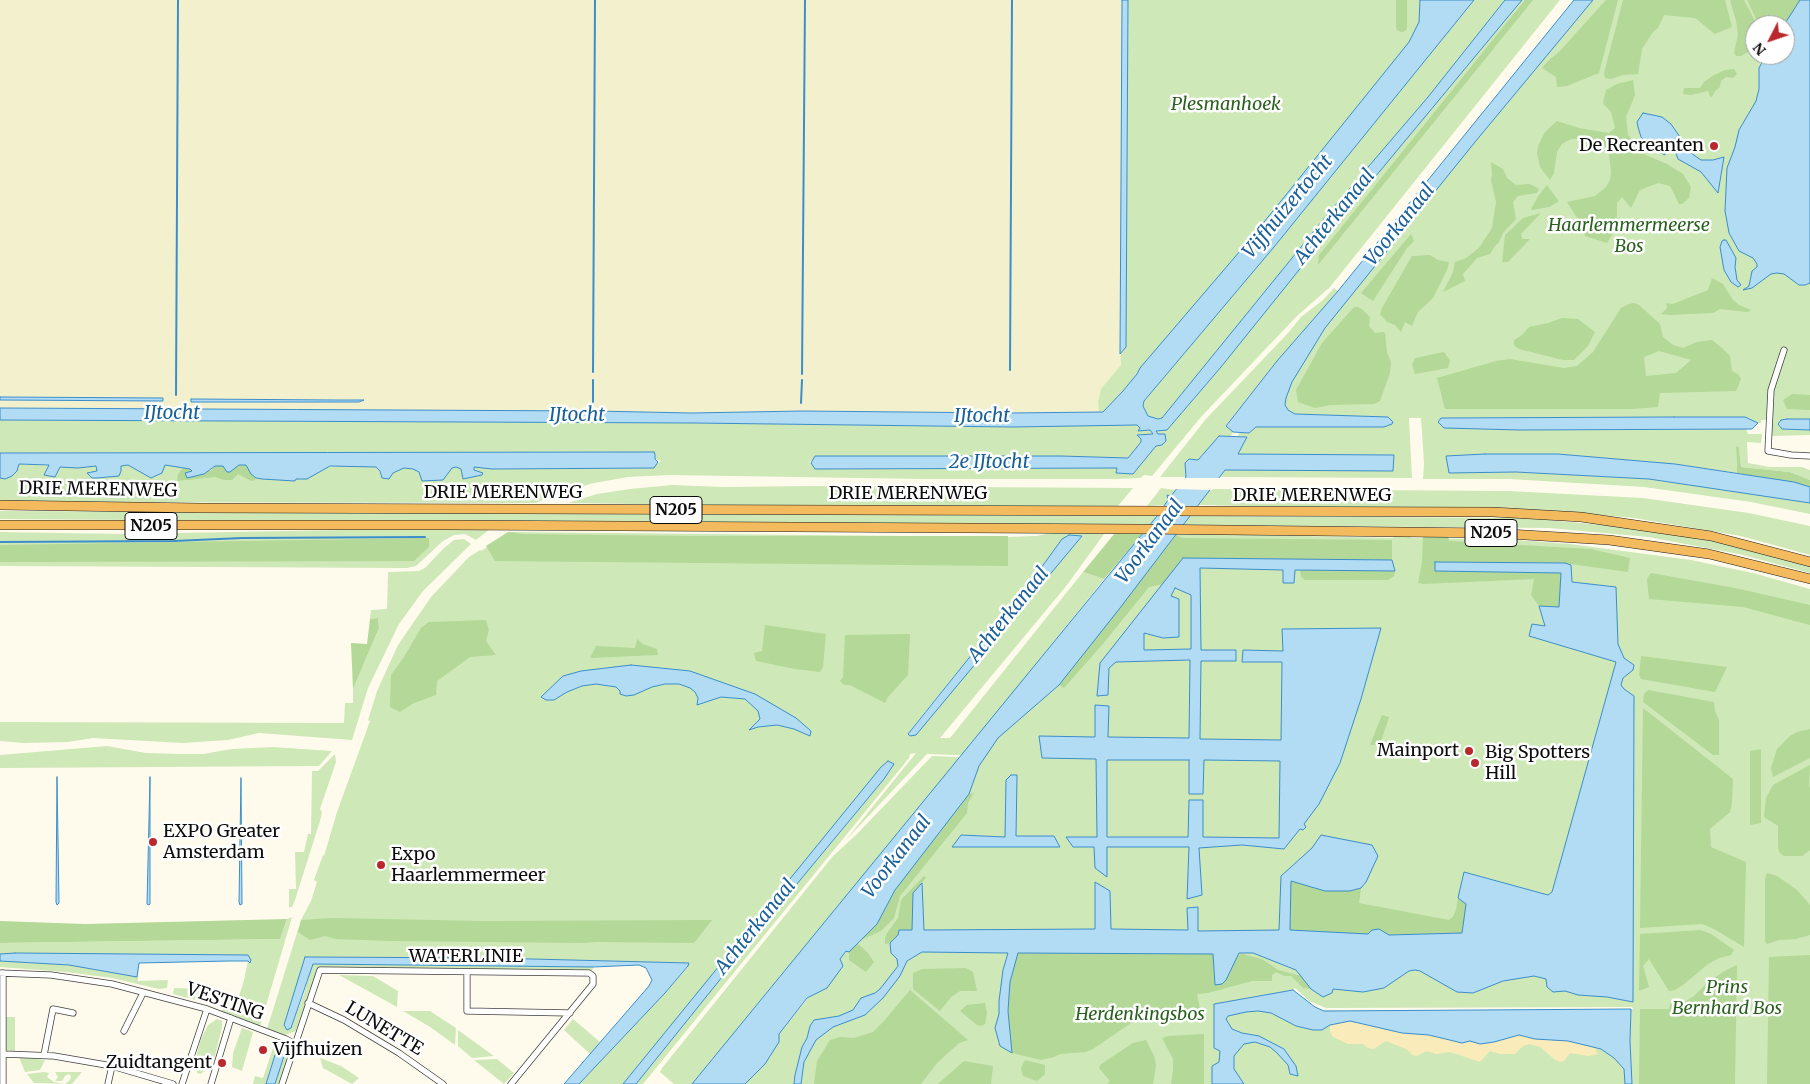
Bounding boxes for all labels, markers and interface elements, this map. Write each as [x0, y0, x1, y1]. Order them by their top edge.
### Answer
north arrow [1745, 15, 1795, 65]
text: N [1749, 39, 1770, 59]
park label: Plesmanhoek [1171, 94, 1281, 116]
place label: De Recreanten [1579, 135, 1704, 157]
marker: De Recreanten [1708, 140, 1720, 152]
water label: Vijfhuizertocht [1238, 151, 1338, 263]
water label: Achterkanaal [1290, 165, 1380, 269]
water label: Voorkanaal [1360, 179, 1440, 271]
park label: Haarlemmermeerse Bos [1548, 215, 1710, 258]
water label: IJtocht [144, 403, 200, 425]
water label: IJtocht [549, 405, 605, 427]
water label: IJtocht [954, 406, 1010, 428]
water label: 2e IJtocht [949, 452, 1029, 474]
street label: DRIE MERENWEG [18, 478, 178, 502]
street label: DRIE MERENWEG [424, 482, 582, 504]
street label: DRIE MERENWEG [829, 483, 987, 505]
street label: DRIE MERENWEG [1233, 485, 1391, 507]
road number: N205 [650, 496, 702, 524]
water label: Voorkanaal [1111, 496, 1189, 588]
road number: N205 [125, 512, 177, 540]
road number: N205 [1465, 520, 1517, 546]
water label: Achterkanaal [964, 563, 1054, 667]
place label: Mainport [1377, 740, 1459, 762]
place label: Big Spotters Hill [1485, 742, 1590, 784]
marker: Mainport [1463, 745, 1475, 757]
marker: Big Spotters Hill [1469, 757, 1481, 769]
water label: Voorkanaal [857, 811, 937, 903]
place label: EXPO Greater Amsterdam [163, 821, 280, 864]
marker: EXPO Greater Amsterdam [147, 836, 159, 848]
place label: Expo Haarlemmermeer [391, 844, 546, 886]
marker: Expo Haarlemmermeer [375, 859, 387, 871]
water label: Achterkanaal [711, 875, 801, 979]
street label: WATERLINIE [409, 946, 523, 968]
park label: Prins Bernhard Bos [1672, 977, 1782, 1020]
street label: VESTING [183, 979, 267, 1025]
street label: LUNETTE [341, 997, 427, 1061]
park label: Herdenkingsbos [1075, 1004, 1205, 1026]
place label: Vijfhuizen [273, 1039, 362, 1061]
marker: Vijfhuizen [257, 1044, 269, 1056]
place label: Zuidtangent [106, 1052, 212, 1074]
marker: Zuidtangent [216, 1057, 228, 1069]

